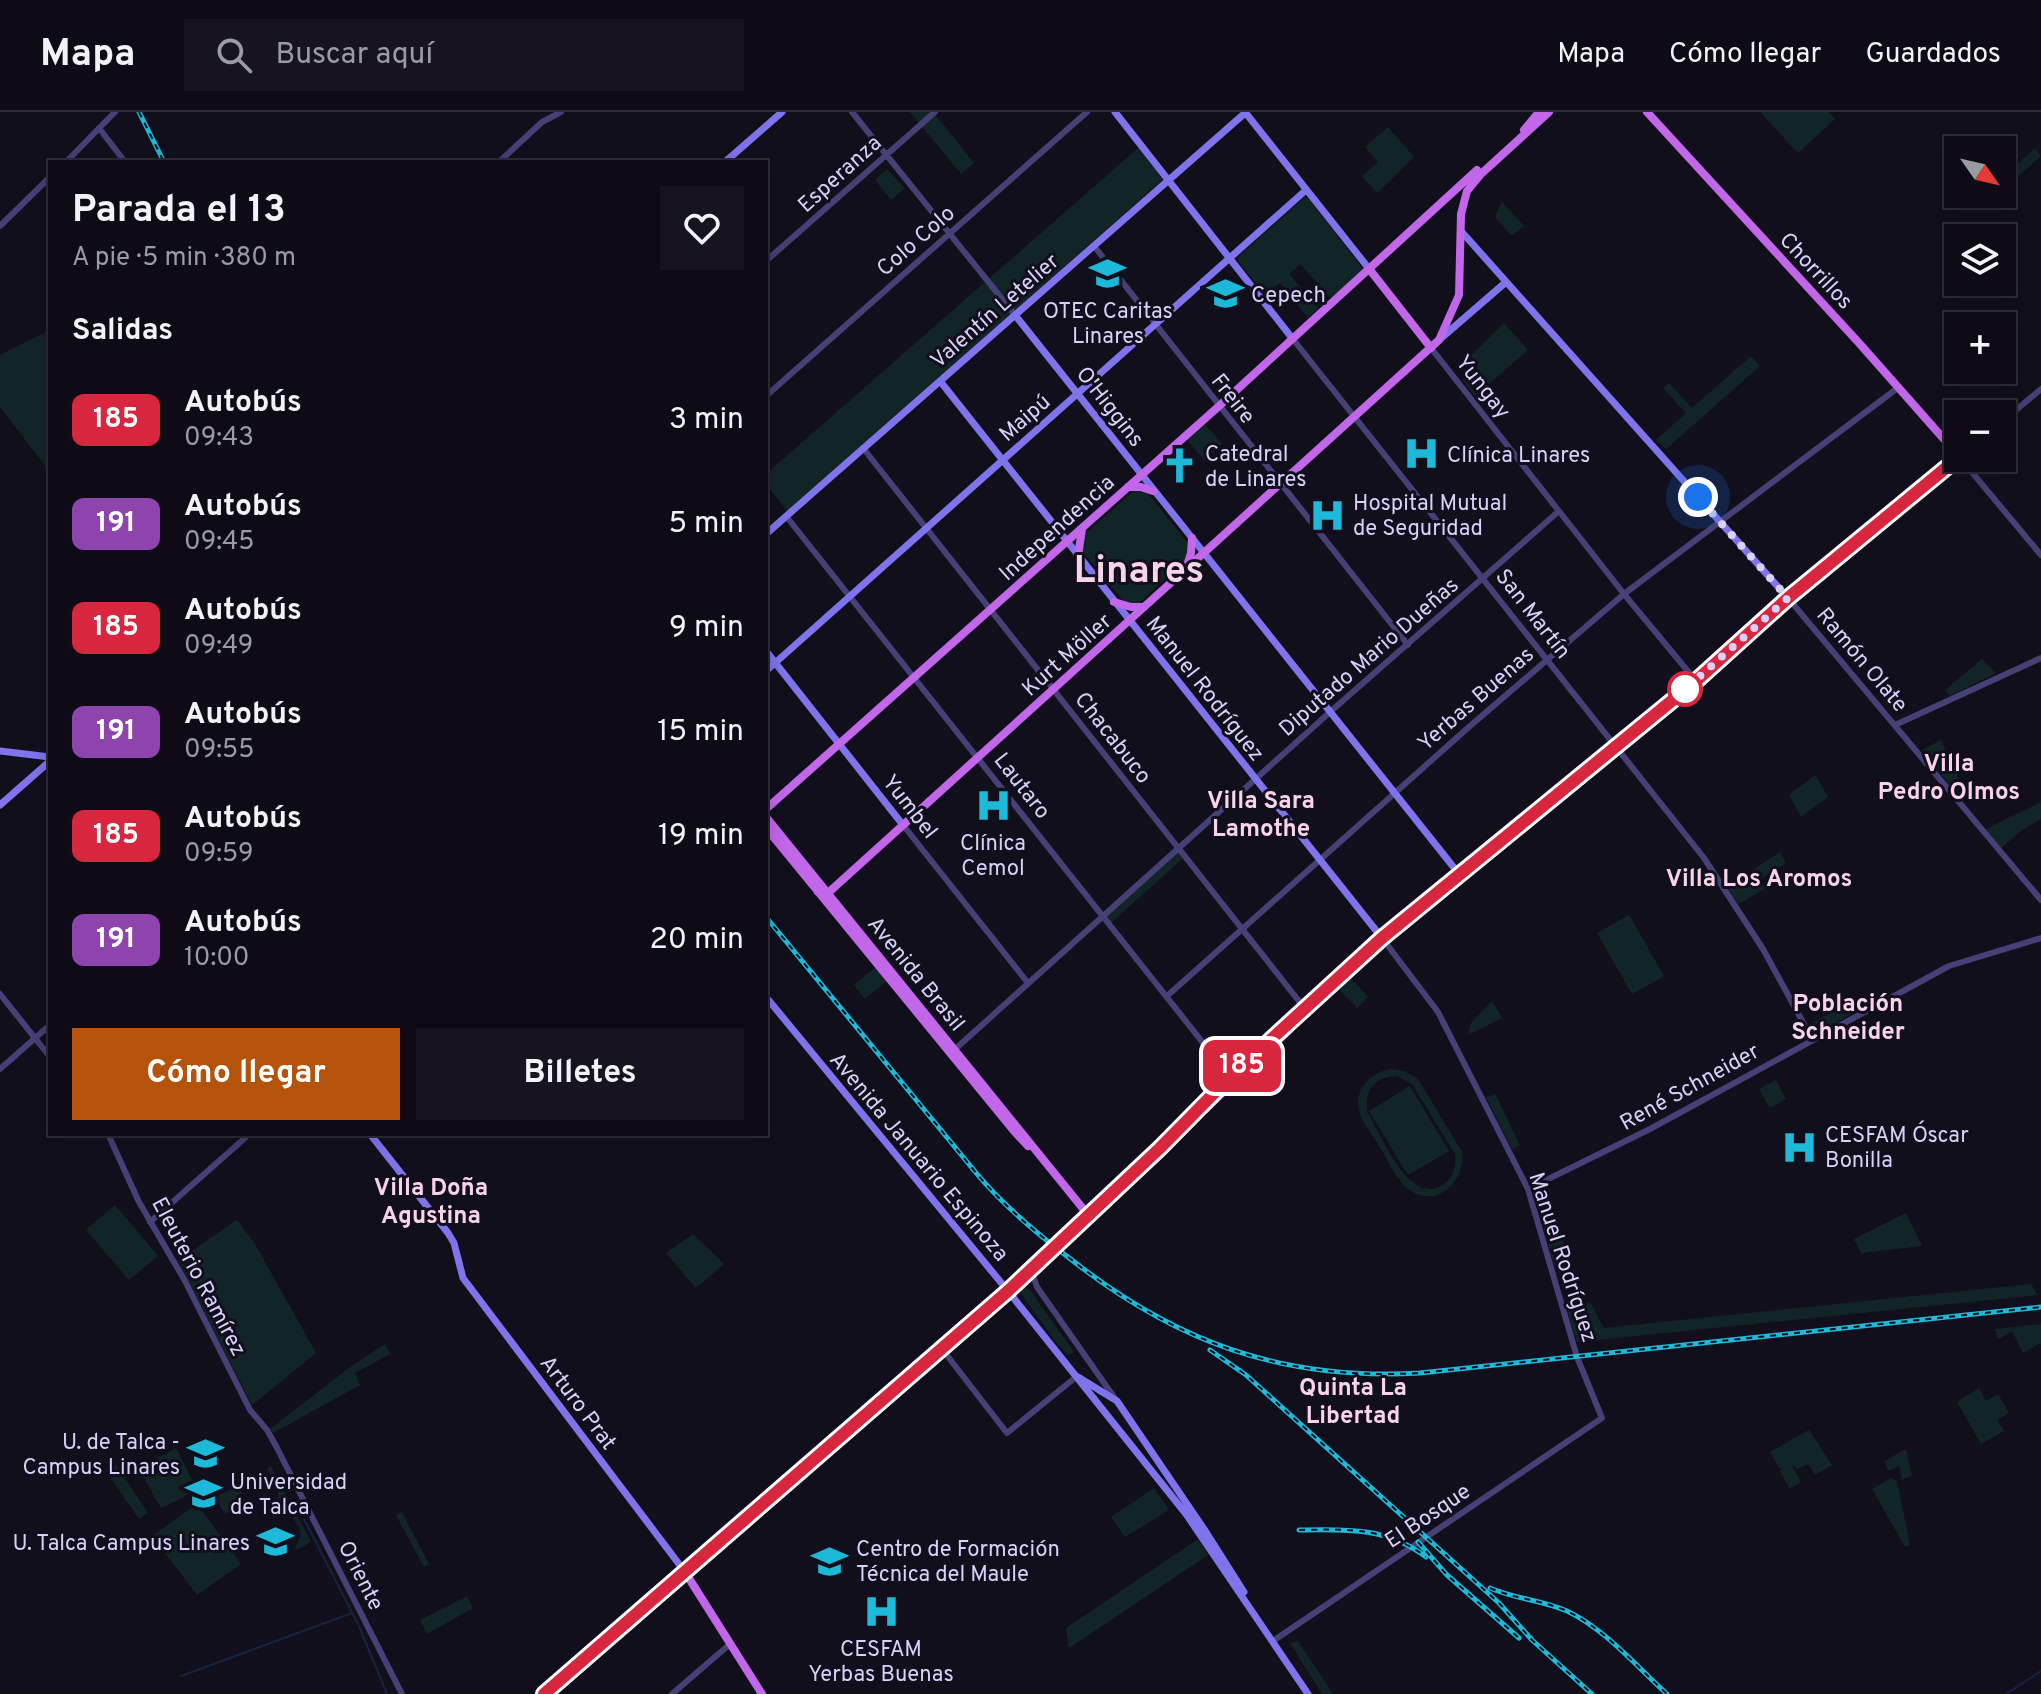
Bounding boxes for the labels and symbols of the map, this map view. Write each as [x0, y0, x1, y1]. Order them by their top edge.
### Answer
street label: Esperanza [793, 130, 888, 219]
north arrow [1944, 136, 2016, 208]
street label: Colo Colo [872, 201, 961, 283]
street label: Chorrillos [1773, 228, 1858, 316]
street label: Valentín Letelier [926, 248, 1066, 375]
school or university icon: OTEC Caritas Linares [1089, 255, 1127, 293]
school or university icon: Cepech [1206, 275, 1244, 313]
place label: Cepech [1251, 283, 1326, 310]
place label: OTEC Caritas Linares [1043, 299, 1173, 351]
street label: Yungay [1449, 350, 1515, 425]
street label: O'Higgins [1069, 362, 1149, 453]
street label: Freire [1204, 369, 1260, 430]
street label: Maipú [995, 389, 1057, 448]
hospital icon: Clínica Linares [1402, 435, 1440, 473]
place label: Catedral de Linares [1205, 442, 1307, 494]
place label: Clínica Linares [1447, 443, 1590, 470]
church icon: Catedral de Linares [1160, 447, 1198, 485]
street label: Independencia [994, 470, 1121, 588]
your location [1678, 477, 1718, 517]
place label: Hospital Mutual de Seguridad [1353, 491, 1507, 543]
hospital icon: Hospital Mutual de Seguridad [1308, 496, 1346, 534]
district label: Linares [1074, 548, 1204, 597]
street label: San Martín [1489, 564, 1576, 665]
street label: Diputado Mario Dueñas [1274, 573, 1465, 743]
street label: Ramón Olate [1810, 603, 1913, 718]
street label: Kurt Möller [1017, 608, 1118, 703]
street label: Manuel Rodríguez [1139, 612, 1269, 768]
street label: Yerbas Buenas [1413, 642, 1540, 758]
unlabelled marker [1668, 672, 1702, 706]
street label: Chacabuco [1068, 687, 1156, 790]
street label: Lautaro [987, 748, 1055, 825]
district label: Villa Pedro Olmos [1878, 750, 2020, 808]
street label: Yumbel [876, 770, 943, 845]
hospital icon: Clínica Cemol [974, 787, 1012, 825]
district label: Villa Sara Lamothe [1207, 787, 1315, 845]
place label: Clínica Cemol [960, 831, 1026, 883]
district label: Villa Los Aromos [1666, 865, 1852, 895]
street label: Avenida Brasil [861, 912, 970, 1037]
district label: Población Schneider [1791, 990, 1905, 1048]
street label: René Schneider [1616, 1038, 1765, 1138]
line badge: 185 [1196, 1040, 1288, 1092]
street label: Avenida Januario Espinoza [823, 1047, 1014, 1268]
place label: CESFAM Óscar Bonilla [1825, 1120, 1969, 1175]
hospital icon: CESFAM Óscar Bonilla [1780, 1128, 1818, 1166]
street label: Manuel Rodríguez [1521, 1169, 1602, 1346]
district label: Villa Doña Agustina [374, 1174, 488, 1232]
street label: Eleuterio Ramírez [145, 1193, 251, 1361]
street label: Arturo Prat [533, 1351, 621, 1456]
district label: Quinta La Libertad [1299, 1374, 1407, 1432]
place label: U. de Talca - Campus Linares [23, 1430, 180, 1482]
school or university icon: U. de Talca - Campus Linares [187, 1435, 225, 1473]
place label: Universidad de Talca [230, 1470, 347, 1522]
school or university icon: Universidad de Talca [185, 1475, 223, 1513]
street label: El Bosque [1380, 1479, 1476, 1555]
school or university icon: U. Talca Campus Linares [257, 1523, 295, 1561]
place label: U. Talca Campus Linares [13, 1531, 250, 1558]
street label: Oriente [331, 1537, 389, 1615]
place label: Centro de Formación Técnica del Maule [856, 1537, 1060, 1589]
school or university icon: Centro de Formación Técnica del Maule [811, 1542, 849, 1580]
hospital icon: CESFAM Yerbas Buenas [862, 1593, 900, 1631]
place label: CESFAM Yerbas Buenas [808, 1637, 954, 1689]

